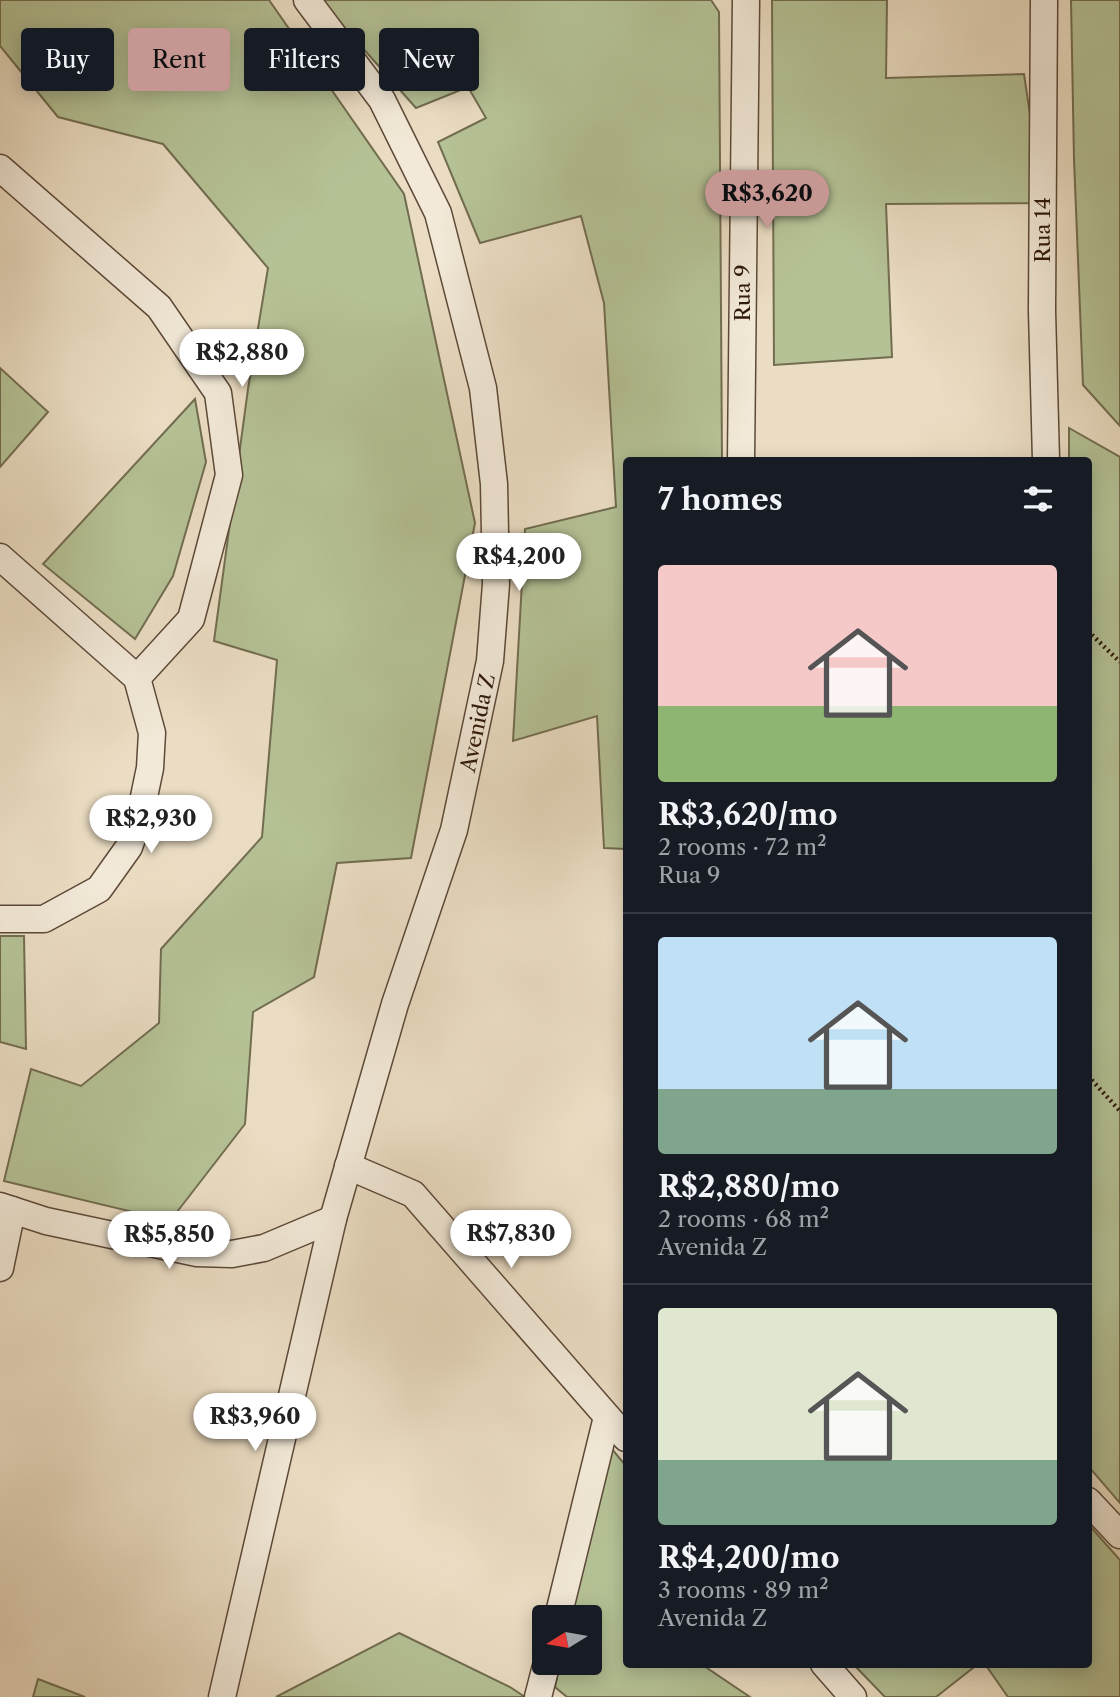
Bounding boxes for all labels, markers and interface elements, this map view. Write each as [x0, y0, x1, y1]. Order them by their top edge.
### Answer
chip: Buy [21, 28, 114, 91]
chip: Rent [128, 28, 230, 91]
chip: Filters [244, 28, 365, 91]
chip: New [379, 28, 479, 91]
pin: R$3,620 [702, 170, 832, 230]
text: R$3,620 [721, 179, 813, 207]
street label: Rua 14 [1030, 197, 1055, 263]
street label: Rua 9 [730, 264, 755, 322]
pin: R$2,880 [177, 330, 307, 389]
text: R$2,880 [195, 338, 289, 366]
icon: filters [1019, 480, 1057, 518]
text: 7 homes [658, 481, 783, 518]
pin: R$4,200 [454, 534, 584, 593]
text: R$4,200 [472, 542, 566, 570]
icon: home [795, 610, 921, 736]
street label: Avenida Z [455, 672, 500, 775]
pin: R$2,930 [86, 796, 216, 855]
text: R$3,620/mo [658, 796, 838, 833]
text: R$2,930 [105, 804, 197, 832]
text: 2 rooms · 72 m² [658, 833, 827, 861]
text: Rua 9 [658, 861, 720, 889]
icon: home [795, 982, 921, 1108]
text: R$2,880/mo [658, 1168, 840, 1205]
text: 2 rooms · 68 m² [658, 1205, 829, 1233]
pin: R$7,830 [446, 1210, 576, 1270]
pin: R$5,850 [104, 1212, 234, 1271]
text: R$7,830 [466, 1219, 556, 1247]
text: R$5,850 [123, 1220, 215, 1248]
text: Avenida Z [658, 1233, 767, 1261]
icon: home [795, 1353, 921, 1479]
pin: R$3,960 [190, 1394, 320, 1453]
text: R$3,960 [209, 1402, 301, 1430]
text: R$4,200/mo [658, 1539, 840, 1576]
text: 3 rooms · 89 m² [658, 1576, 829, 1604]
text: Avenida Z [658, 1604, 767, 1632]
north arrow [532, 1605, 602, 1675]
map controls [532, 1605, 602, 1675]

